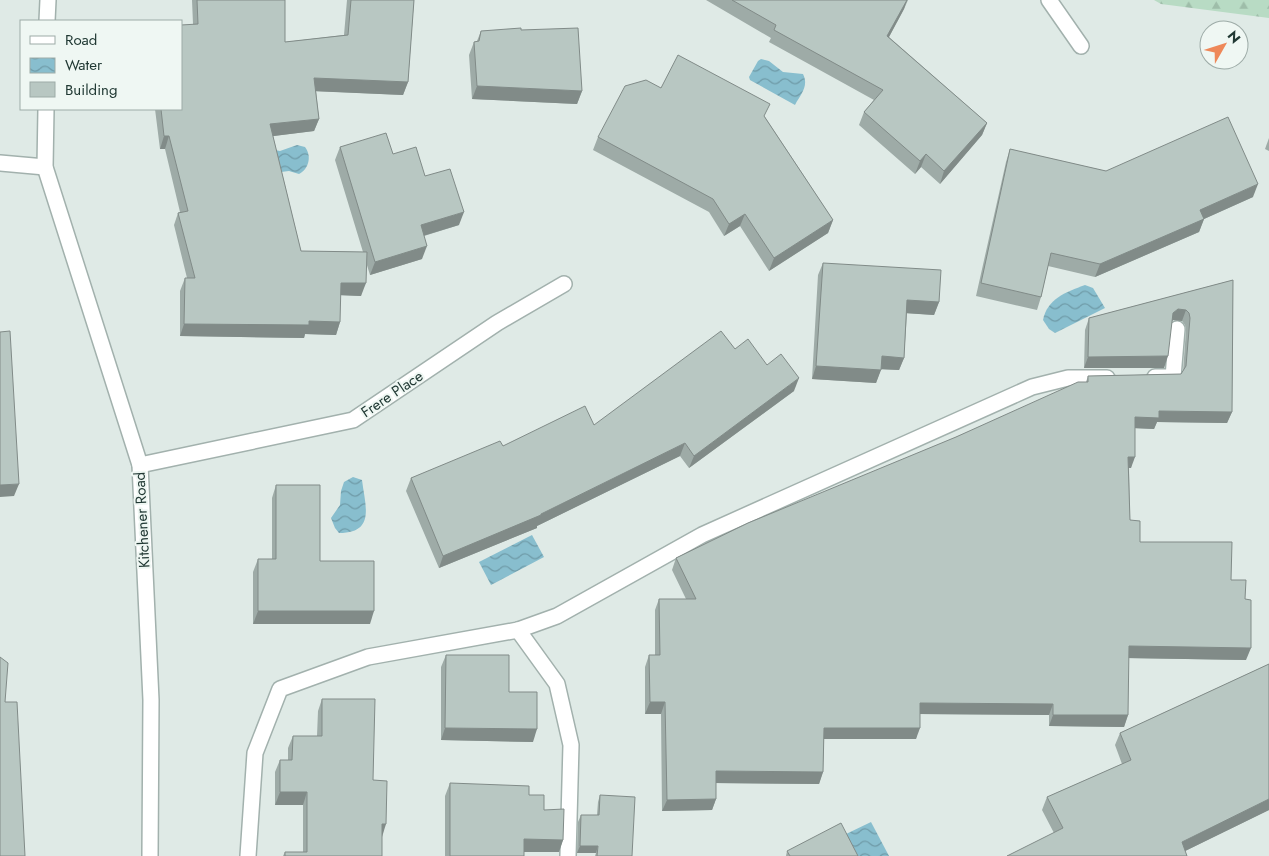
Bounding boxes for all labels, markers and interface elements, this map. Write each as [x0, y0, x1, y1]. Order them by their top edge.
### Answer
legend [20, 20, 182, 110]
north arrow [1199, 20, 1249, 70]
text: N [1223, 26, 1245, 47]
text: Road [65, 29, 97, 51]
text: Water [65, 54, 103, 76]
text: Building [65, 79, 117, 101]
street label: Frere Place [357, 365, 428, 423]
street label: Kitchener Road [128, 471, 156, 569]

